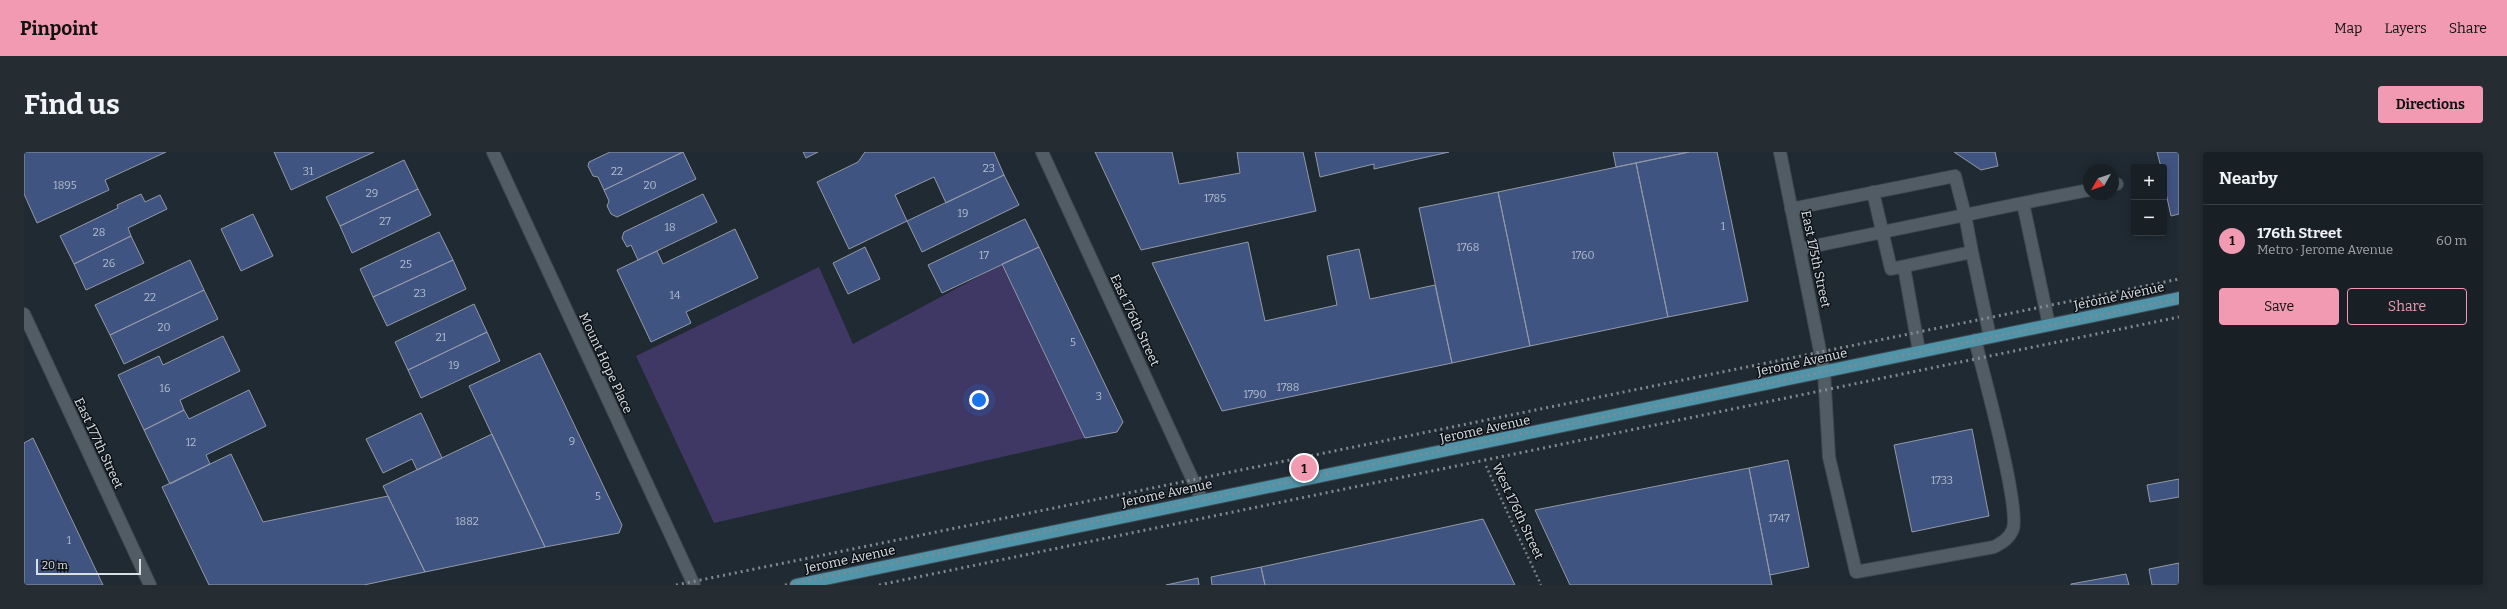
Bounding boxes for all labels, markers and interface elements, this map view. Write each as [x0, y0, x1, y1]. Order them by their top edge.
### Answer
text: Pinpoint [20, 17, 98, 40]
text: Map [2334, 20, 2362, 37]
text: Layers [2384, 20, 2427, 37]
text: Share [2449, 20, 2487, 37]
button: Directions [2378, 86, 2483, 123]
text: Find us [24, 88, 120, 121]
house number: 23 [983, 162, 995, 175]
north arrow [2083, 164, 2119, 200]
map controls [2131, 164, 2167, 236]
button: + [2131, 164, 2167, 200]
house number: 31 [303, 165, 314, 178]
house number: 22 [611, 165, 623, 178]
text: Nearby [2219, 168, 2278, 189]
house number: 1895 [53, 179, 77, 192]
house number: 20 [643, 179, 657, 192]
house number: 29 [366, 187, 378, 200]
house number: 1785 [1204, 192, 1226, 205]
button: − [2131, 200, 2167, 236]
house number: 19 [958, 207, 968, 220]
street label: East 175th Street [1798, 209, 1834, 309]
house number: 27 [379, 215, 391, 228]
house number: 1 [1721, 220, 1726, 233]
house number: 18 [664, 221, 676, 234]
text: 176th Street [2257, 224, 2342, 242]
house number: 28 [93, 226, 105, 239]
text: 1 [2229, 233, 2235, 248]
text: 60 m [2436, 233, 2467, 248]
house number: 1768 [1457, 241, 1479, 254]
text: Metro · Jerome Avenue [2257, 242, 2393, 257]
house number: 17 [979, 249, 989, 262]
house number: 1760 [1571, 249, 1595, 262]
house number: 26 [103, 257, 115, 270]
house number: 25 [400, 258, 412, 271]
street label: East 176th Street [1107, 272, 1163, 369]
street label: Jerome Avenue [2071, 279, 2166, 313]
house number: 23 [414, 287, 426, 300]
button: Save [2219, 288, 2339, 325]
button: Share [2347, 288, 2467, 325]
house number: 14 [670, 289, 681, 302]
house number: 22 [144, 291, 156, 304]
street label: Mount Hope Place [576, 310, 636, 416]
house number: 20 [157, 321, 171, 334]
house number: 21 [436, 331, 447, 344]
house number: 5 [1070, 336, 1076, 349]
street label: Jerome Avenue [1754, 345, 1849, 379]
house number: 19 [449, 359, 459, 372]
house number: 1788 [1277, 381, 1299, 394]
house number: 16 [160, 382, 170, 395]
house number: 1790 [1243, 388, 1267, 401]
your location [969, 390, 989, 410]
house number: 3 [1096, 390, 1102, 403]
street label: East 177th Street [71, 395, 127, 491]
street label: Jerome Avenue [1437, 412, 1532, 446]
house number: 9 [569, 435, 575, 448]
house number: 12 [186, 436, 196, 449]
pin: 1 [1291, 453, 1317, 483]
street label: West 176th Street [1489, 461, 1547, 562]
house number: 1733 [1931, 474, 1953, 487]
street label: Jerome Avenue [1119, 476, 1214, 510]
house number: 5 [595, 490, 601, 503]
house number: 1747 [1768, 512, 1790, 525]
house number: 1882 [455, 515, 479, 528]
house number: 1 [67, 534, 72, 547]
street label: Jerome Avenue [802, 542, 897, 576]
scale bar [36, 557, 141, 576]
text: 20 m [42, 559, 68, 572]

